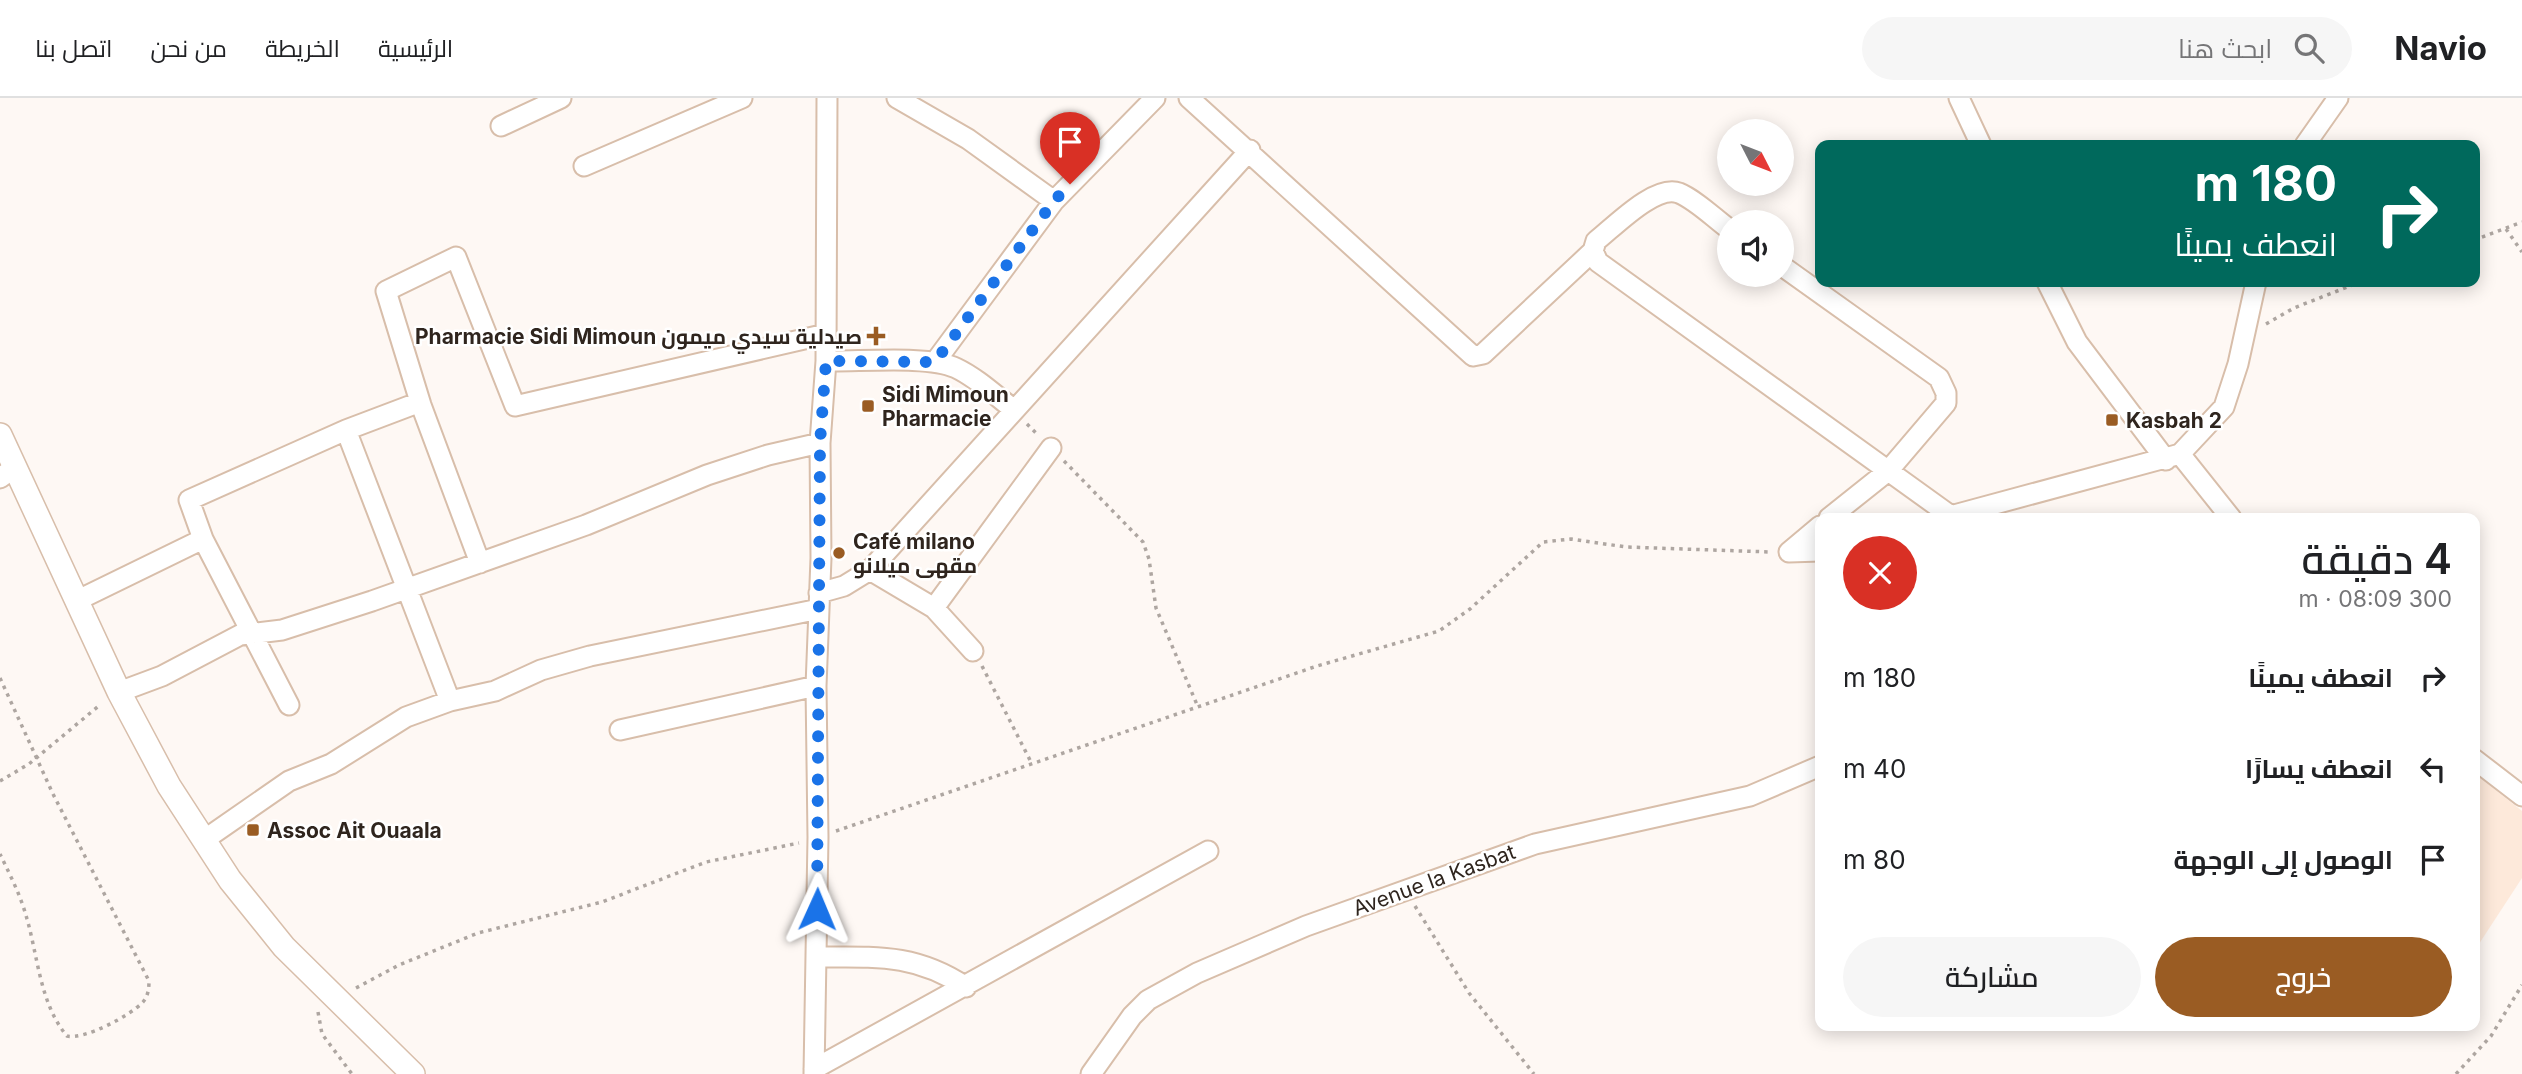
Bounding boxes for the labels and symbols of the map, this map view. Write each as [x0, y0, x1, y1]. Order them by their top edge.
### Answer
pin [1040, 112, 1100, 184]
north arrow [1717, 119, 1794, 196]
place label: Pharmacie Sidi Mimoun صيدلية سيدي ميمون [415, 324, 862, 354]
marker: Pharmacie Sidi Mimoun صيدلية سيدي ميمون [868, 328, 884, 344]
place label: Sidi Mimoun Pharmacie [882, 382, 1009, 431]
marker: Sidi Mimoun Pharmacie [860, 398, 876, 414]
place label: Kasbah 2 [2126, 408, 2222, 433]
marker: Kasbah 2 [2104, 412, 2120, 428]
place label: Café milano مقهى ميلانو [853, 529, 977, 579]
marker: Café milano مقهى ميلانو [831, 545, 847, 561]
place label: Assoc Ait Ouaala [267, 818, 442, 843]
marker: Assoc Ait Ouaala [245, 822, 261, 838]
street label: Avenue la Kasbat [1349, 839, 1519, 921]
position arrow [780, 872, 854, 946]

